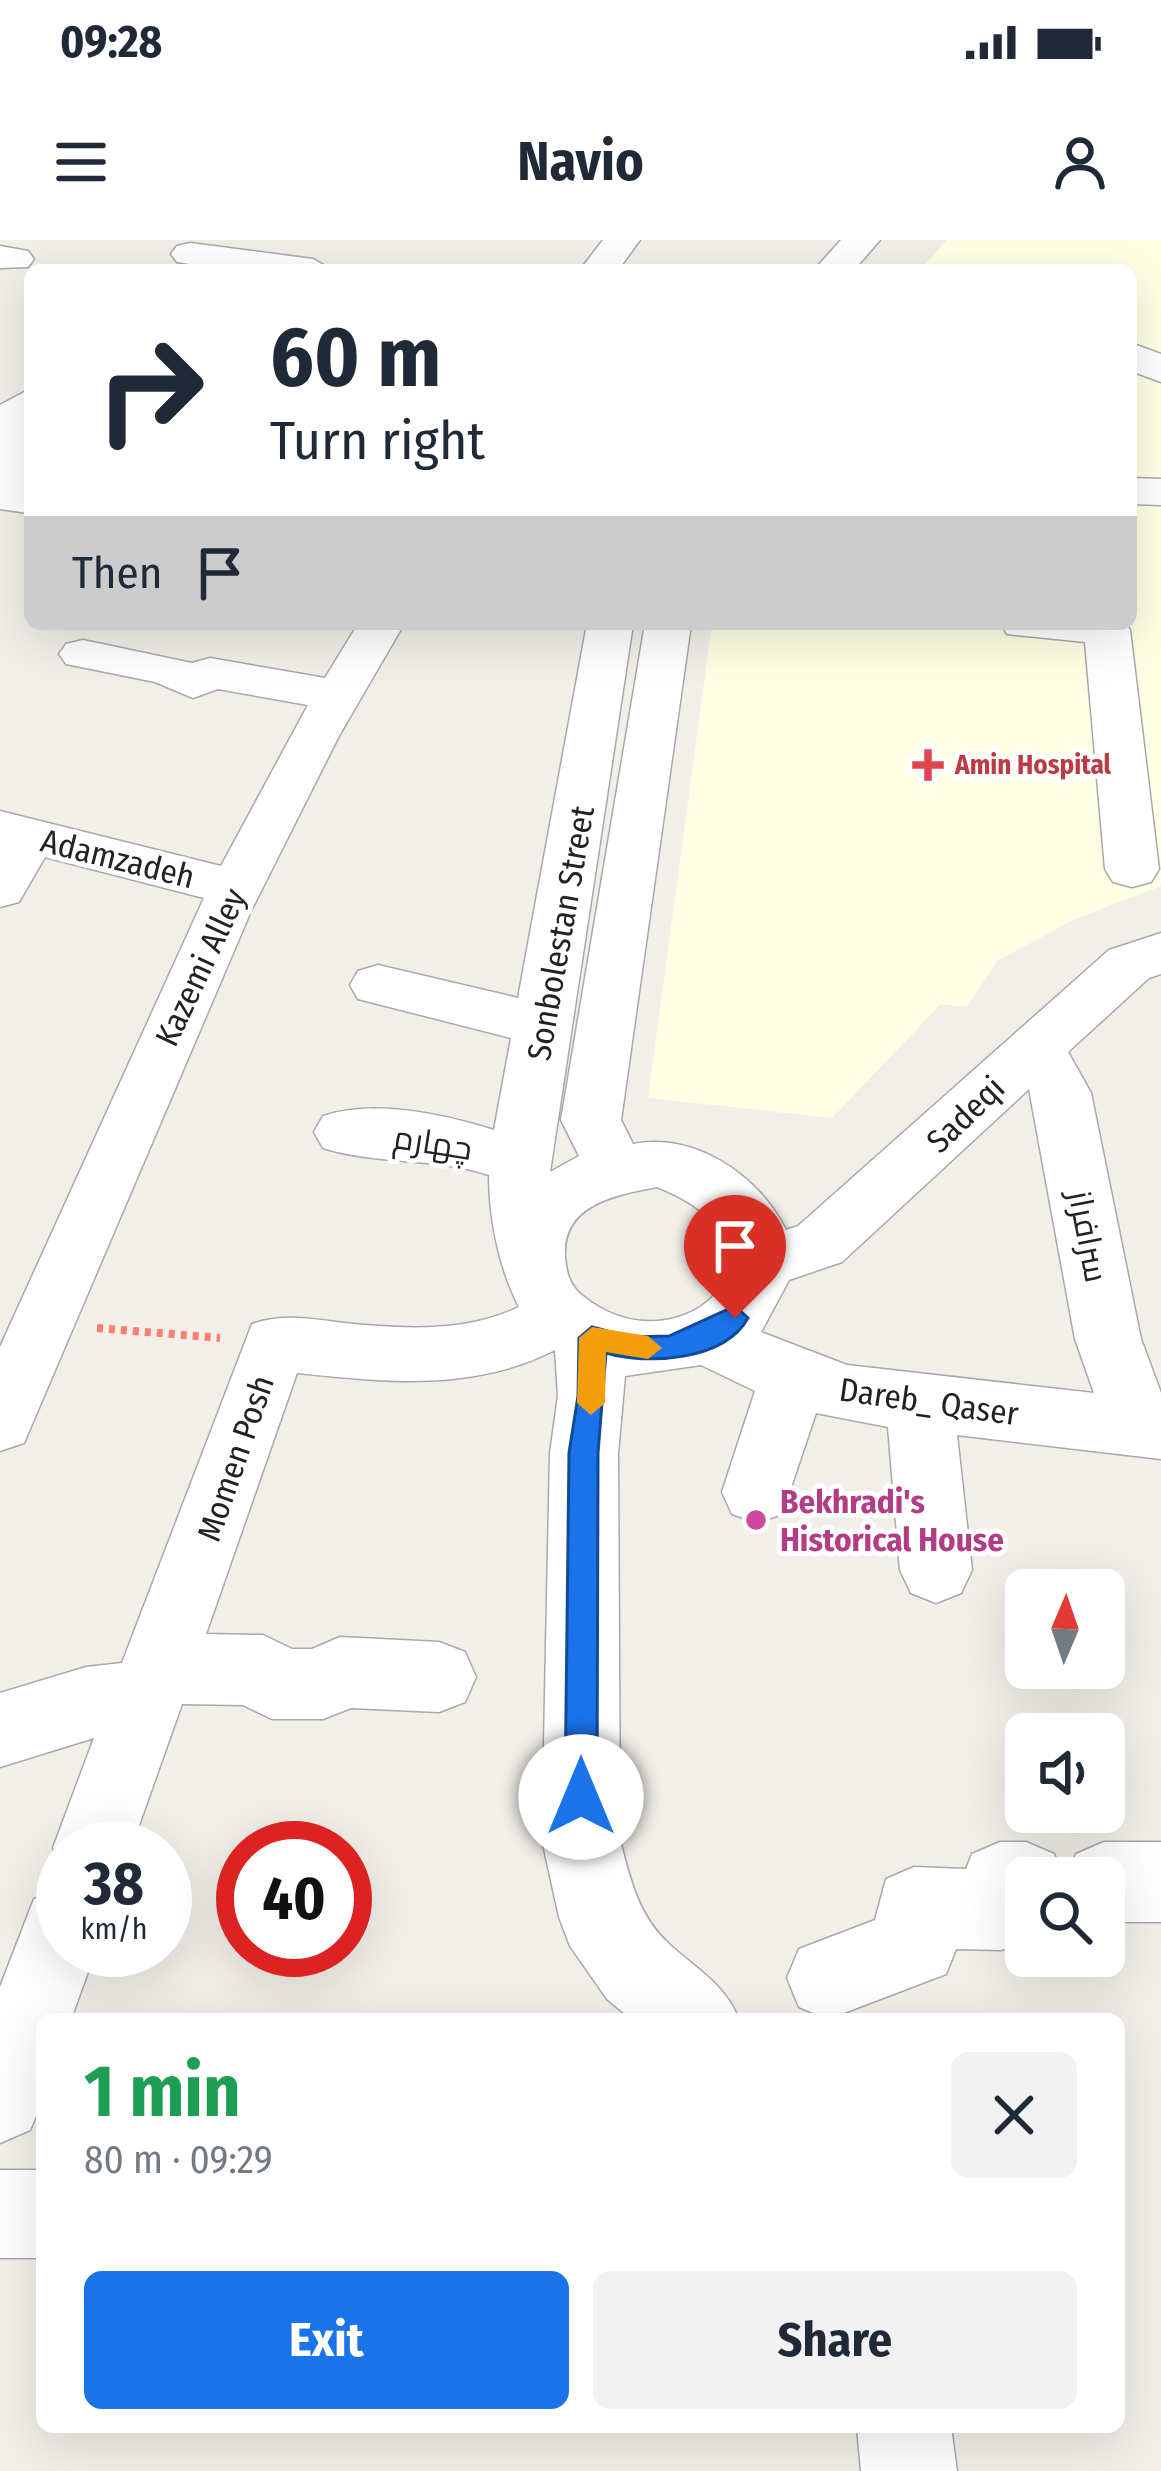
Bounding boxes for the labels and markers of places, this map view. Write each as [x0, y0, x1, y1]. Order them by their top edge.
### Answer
marker: Amin Hospital [912, 749, 944, 781]
place label: Amin Hospital [954, 749, 1112, 781]
pin [684, 1195, 786, 1318]
place label: Bekhradi's Historical House [780, 1482, 1004, 1560]
marker: Bekhradi's Historical House [743, 1507, 769, 1533]

